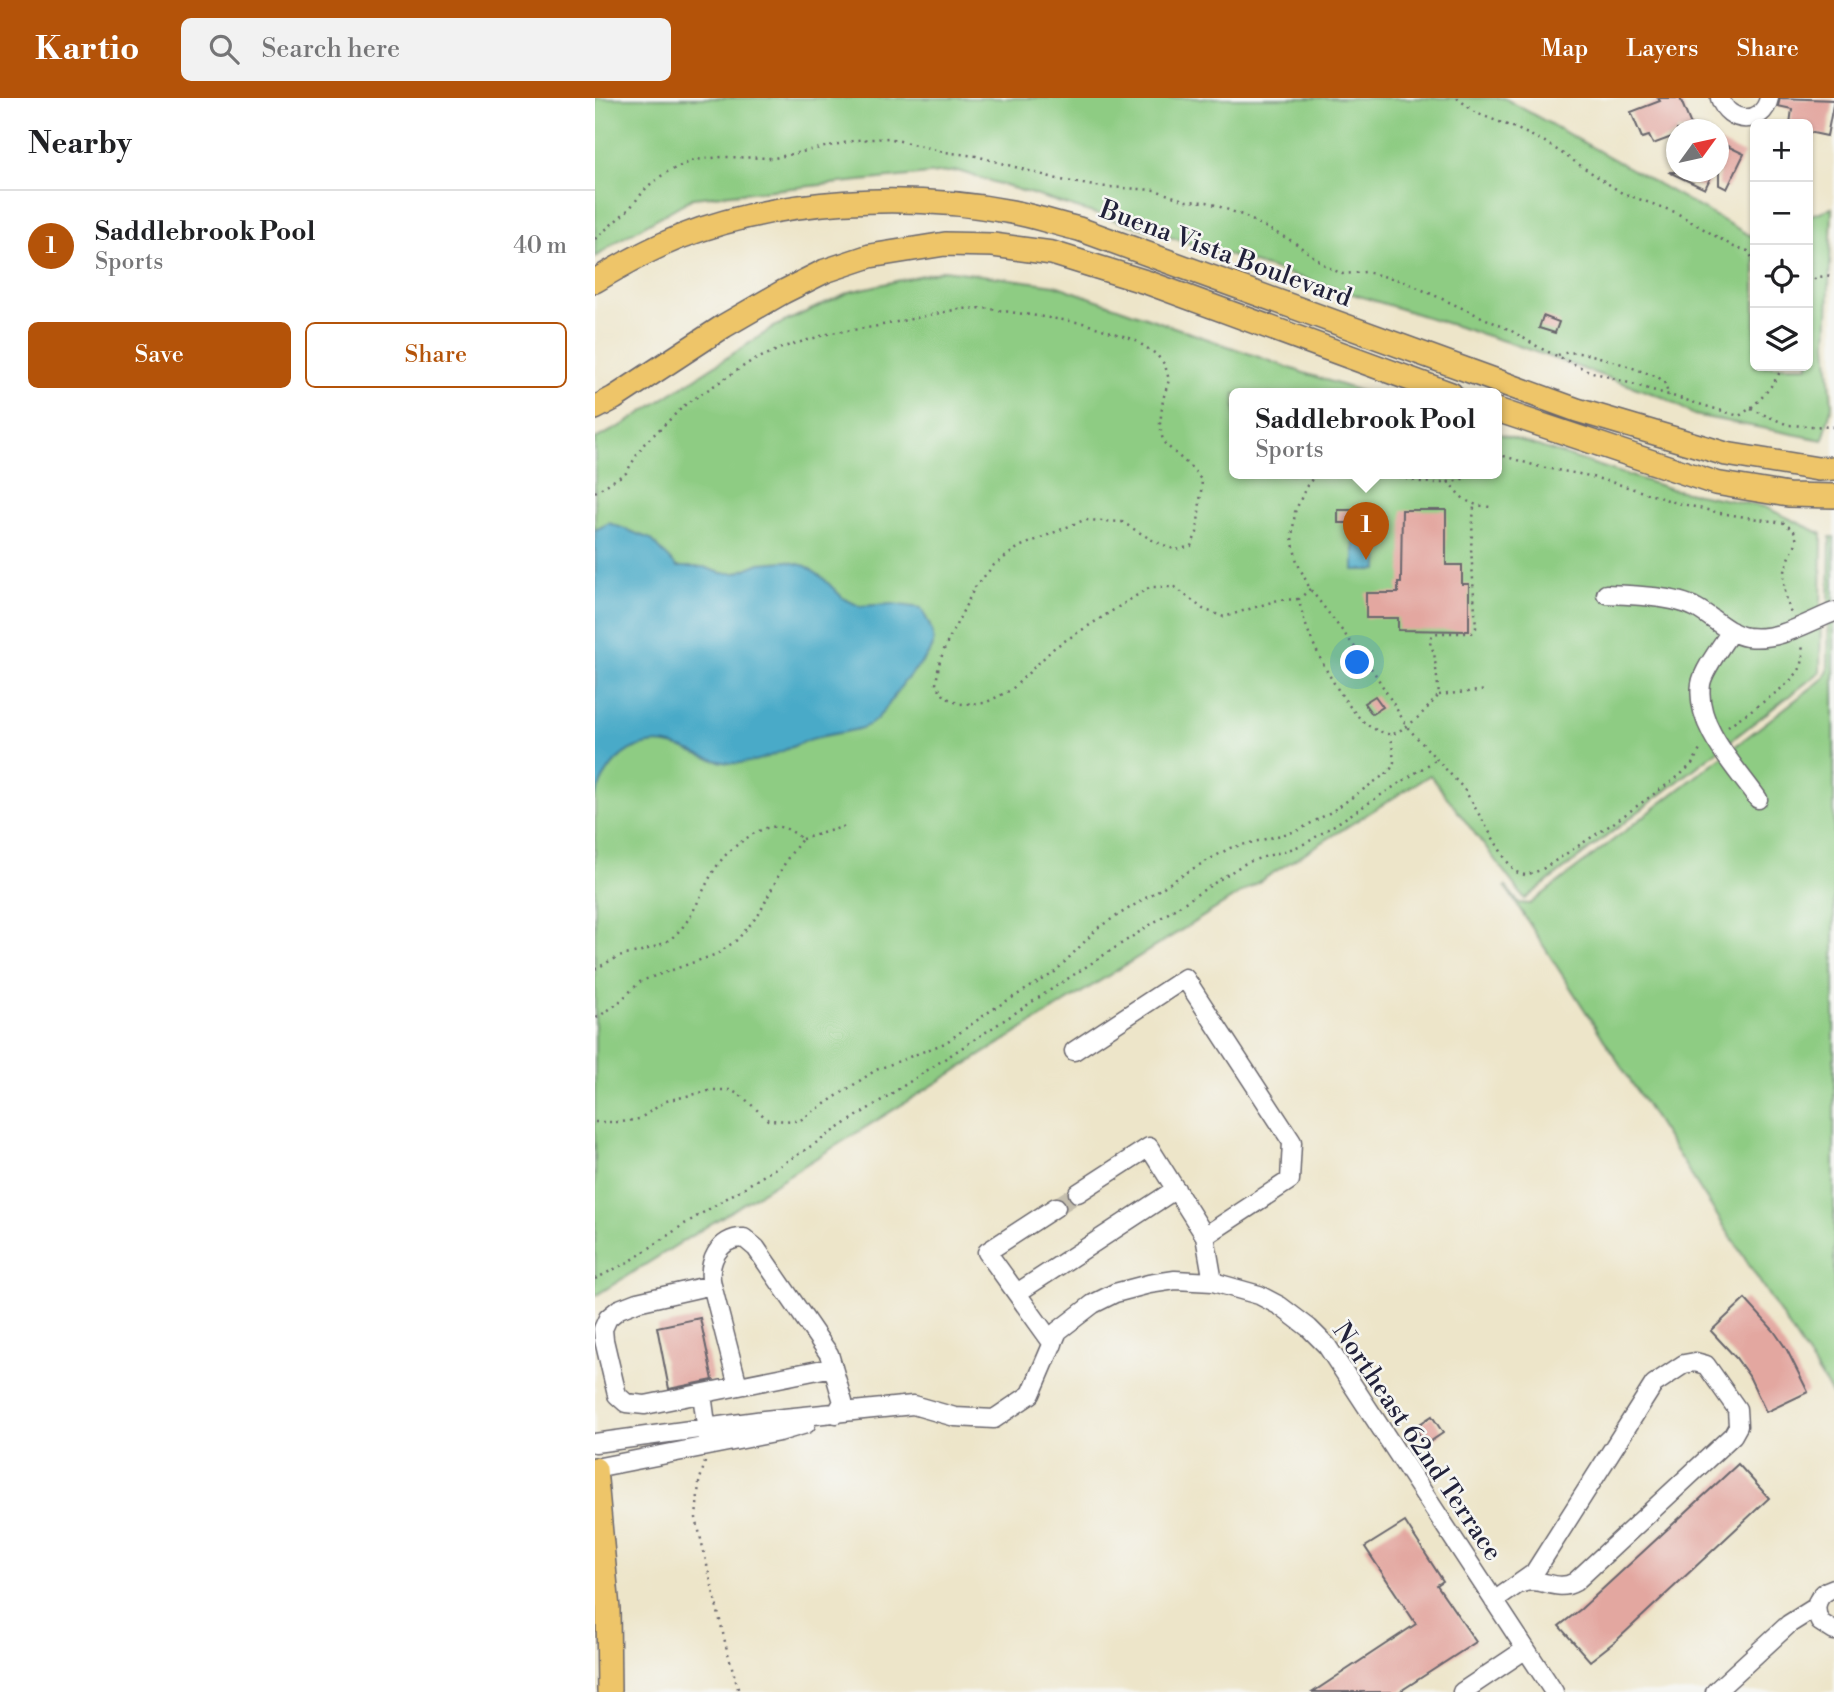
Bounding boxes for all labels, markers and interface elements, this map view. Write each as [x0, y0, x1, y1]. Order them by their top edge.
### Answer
search box [181, 18, 671, 81]
text: Kartio [35, 29, 139, 70]
icon: search [205, 30, 243, 68]
text: Search here [261, 33, 400, 65]
text: Map [1541, 34, 1588, 64]
text: Layers [1626, 34, 1698, 64]
text: Share [1736, 34, 1799, 64]
north arrow [1666, 119, 1729, 182]
map controls [1750, 119, 1813, 371]
button: + [1750, 119, 1813, 182]
text: Nearby [28, 125, 132, 163]
button: − [1750, 182, 1813, 245]
street label: Buena Vista Boulevard [1094, 193, 1356, 315]
text: Saddlebrook Pool [95, 216, 315, 248]
text: 1 [45, 232, 57, 260]
text: 40 m [513, 232, 567, 260]
button: locate [1750, 245, 1813, 308]
text: Sports [95, 248, 163, 276]
button: layers [1750, 308, 1813, 371]
button: Save [28, 322, 291, 388]
button: Share [305, 322, 567, 388]
popup [1229, 388, 1502, 479]
text: Saddlebrook Pool [1255, 404, 1476, 436]
text: Sports [1255, 436, 1324, 464]
pin: 1 [1343, 502, 1389, 560]
your location [1340, 645, 1374, 679]
street label: Northeast 62nd Terrace [1325, 1316, 1509, 1567]

